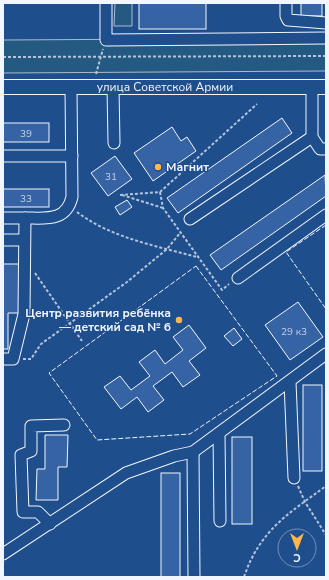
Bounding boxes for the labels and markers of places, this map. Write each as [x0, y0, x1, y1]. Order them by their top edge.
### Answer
place label: Магнит [166, 159, 209, 175]
marker: Магнит [153, 162, 163, 172]
place label: Центр развития ребёнка — детский сад № 6 [25, 305, 171, 335]
marker: Центр развития ребёнка — детский сад № 6 [174, 315, 184, 325]

